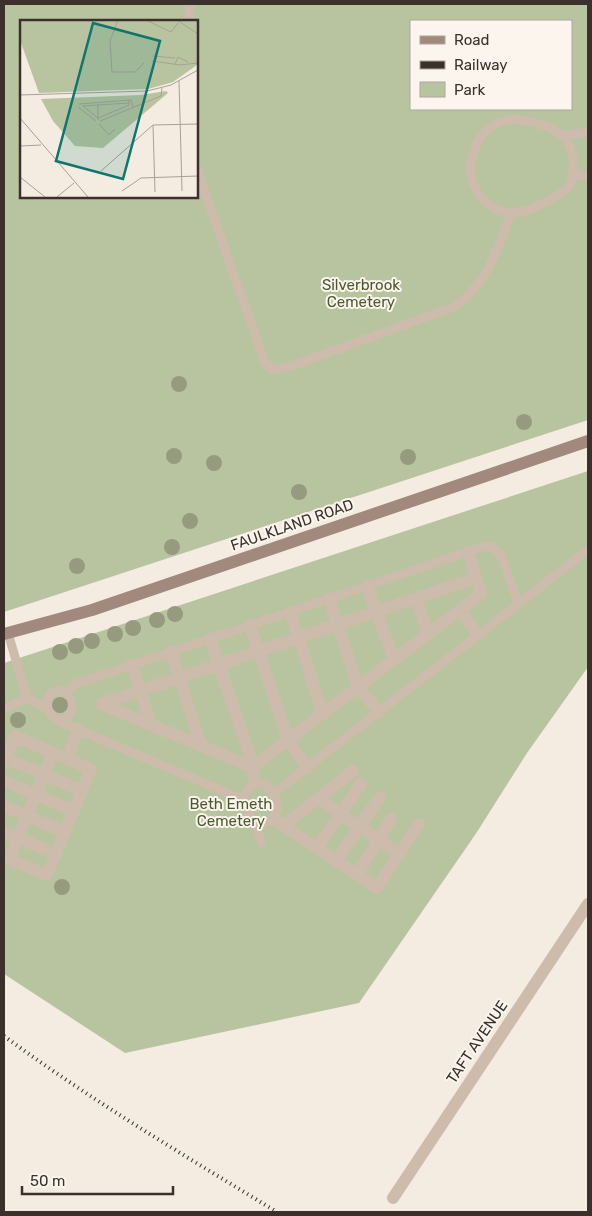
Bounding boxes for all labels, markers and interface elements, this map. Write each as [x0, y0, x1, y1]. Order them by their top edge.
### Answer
inset map [20, 20, 198, 198]
legend [410, 20, 572, 110]
text: Road [454, 31, 490, 49]
text: Railway [454, 56, 508, 74]
text: Park [454, 81, 485, 99]
park label: Silverbrook Cemetery [322, 276, 400, 311]
street label: FAULKLAND ROAD [228, 495, 356, 555]
park label: Beth Emeth Cemetery [190, 795, 272, 830]
street label: TAFT AVENUE [443, 997, 511, 1087]
scale bar [22, 1164, 174, 1196]
text: 50 m [30, 1172, 65, 1190]

